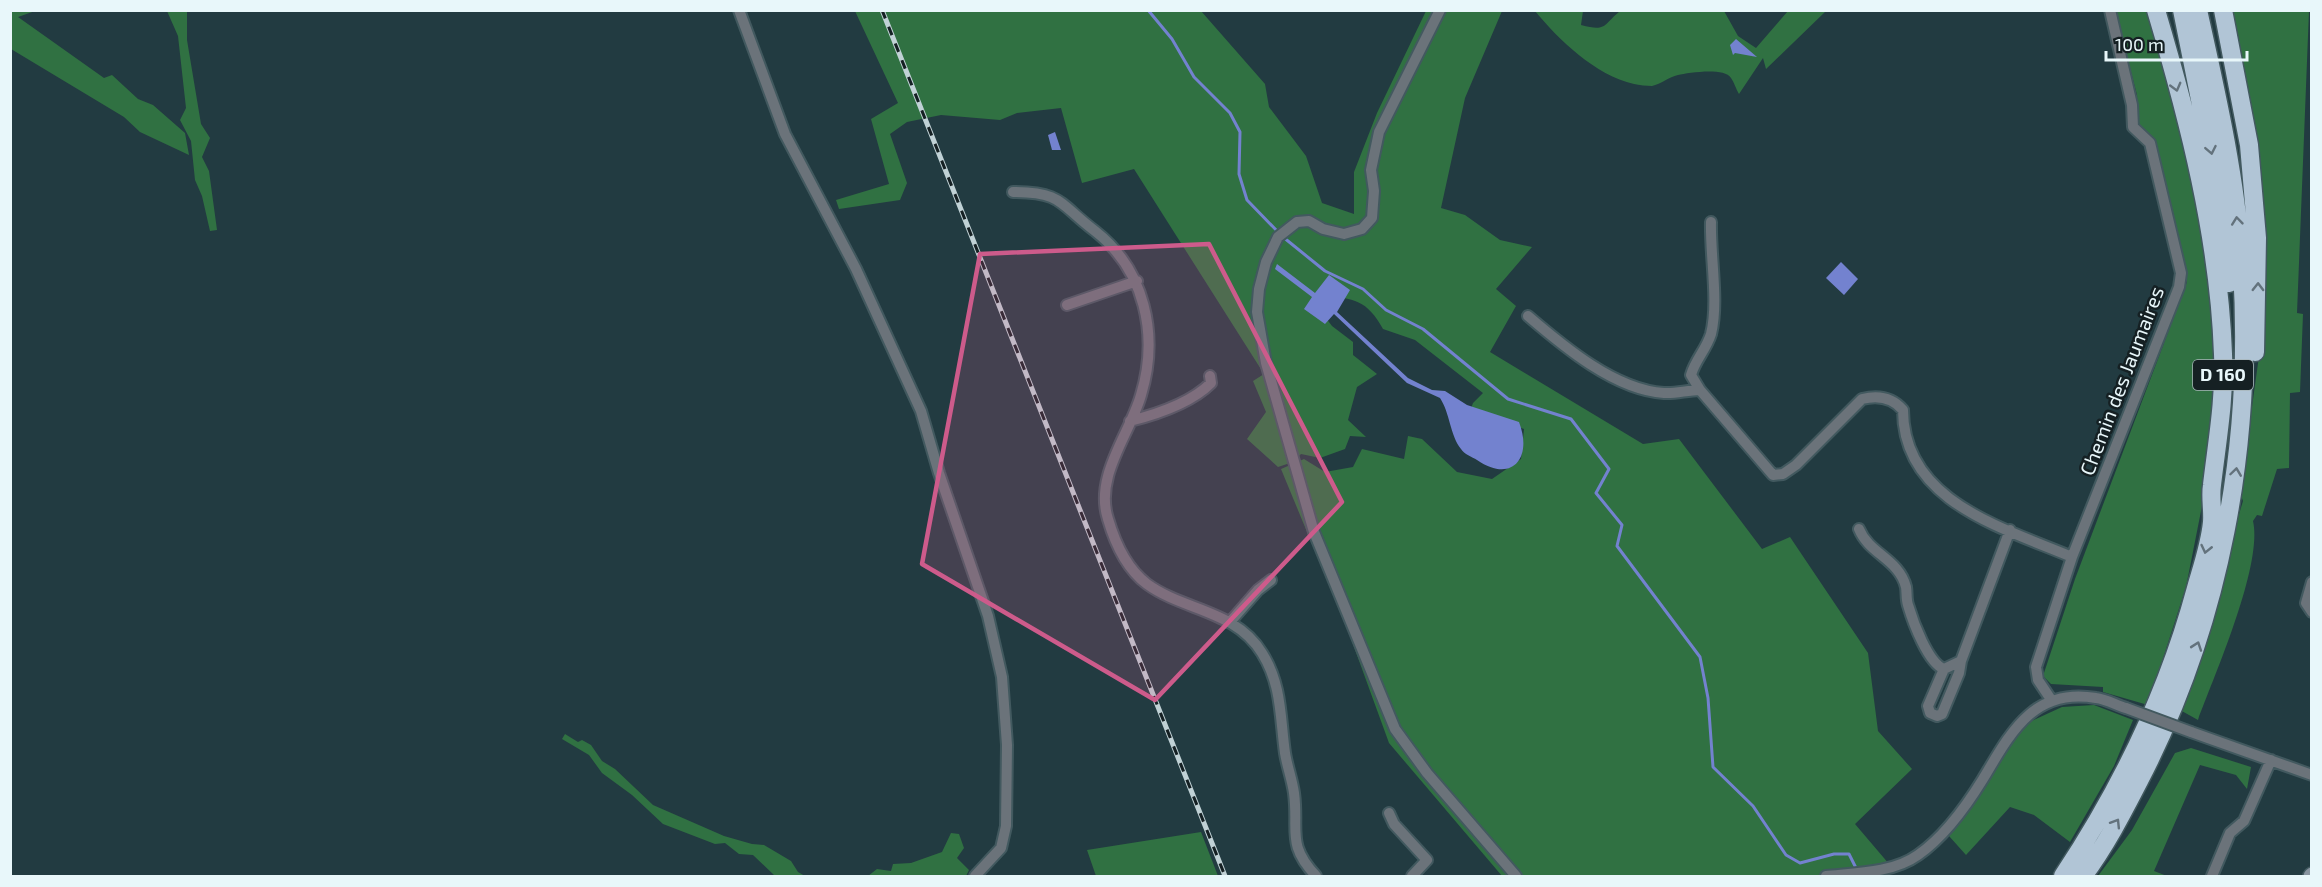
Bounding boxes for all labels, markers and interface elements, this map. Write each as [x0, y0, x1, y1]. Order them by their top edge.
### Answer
scale bar [2106, 24, 2247, 62]
text: 100 m [2115, 33, 2164, 55]
one-way arrow [2169, 82, 2182, 92]
one-way arrow [2205, 145, 2217, 155]
one-way arrow [2231, 217, 2244, 226]
one-way arrow [2252, 282, 2264, 291]
street label: Chemin des Jaumaires [2074, 283, 2168, 478]
road number: D 160 [2193, 360, 2253, 390]
one-way arrow [2229, 467, 2242, 476]
one-way arrow [2200, 544, 2213, 554]
one-way arrow [2189, 641, 2202, 652]
one-way arrow [2109, 819, 2121, 829]

